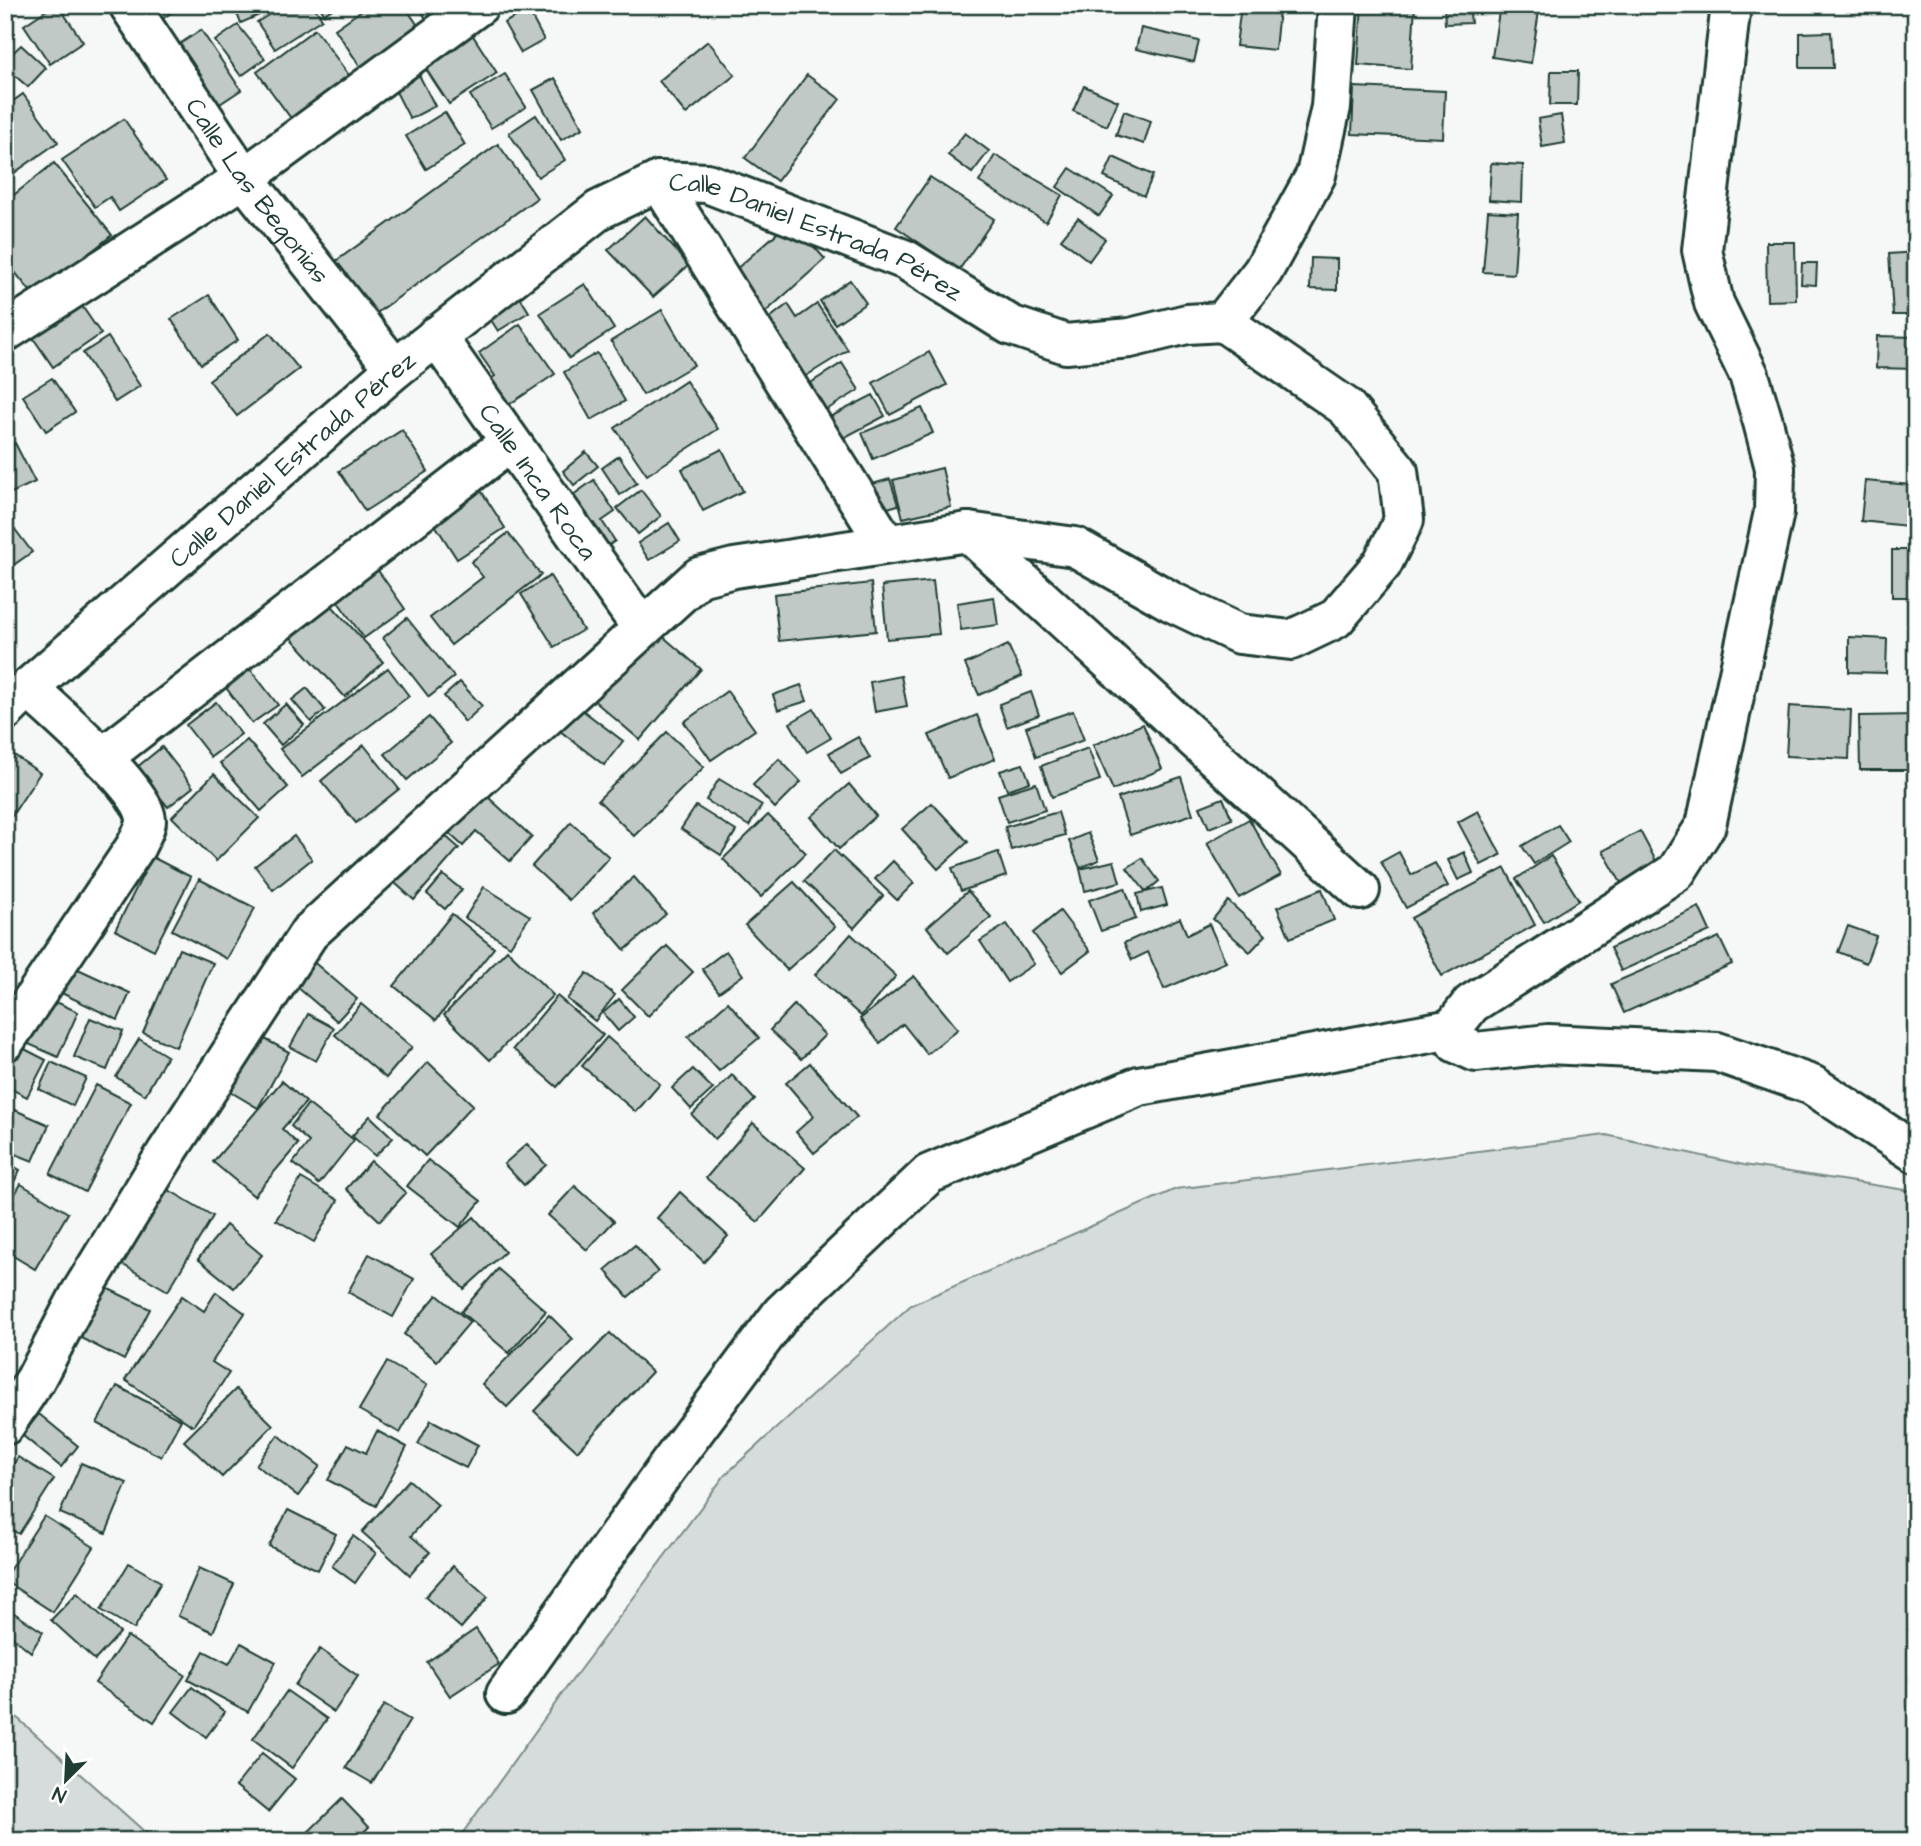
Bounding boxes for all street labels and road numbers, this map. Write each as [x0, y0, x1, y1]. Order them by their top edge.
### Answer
street label: Calle Las Begonias [177, 91, 338, 292]
street label: Calle Daniel Estrada Pérez [668, 164, 970, 310]
street label: Calle Daniel Estrada Pérez [162, 343, 423, 577]
street label: Calle Inca Roca [470, 396, 606, 568]

